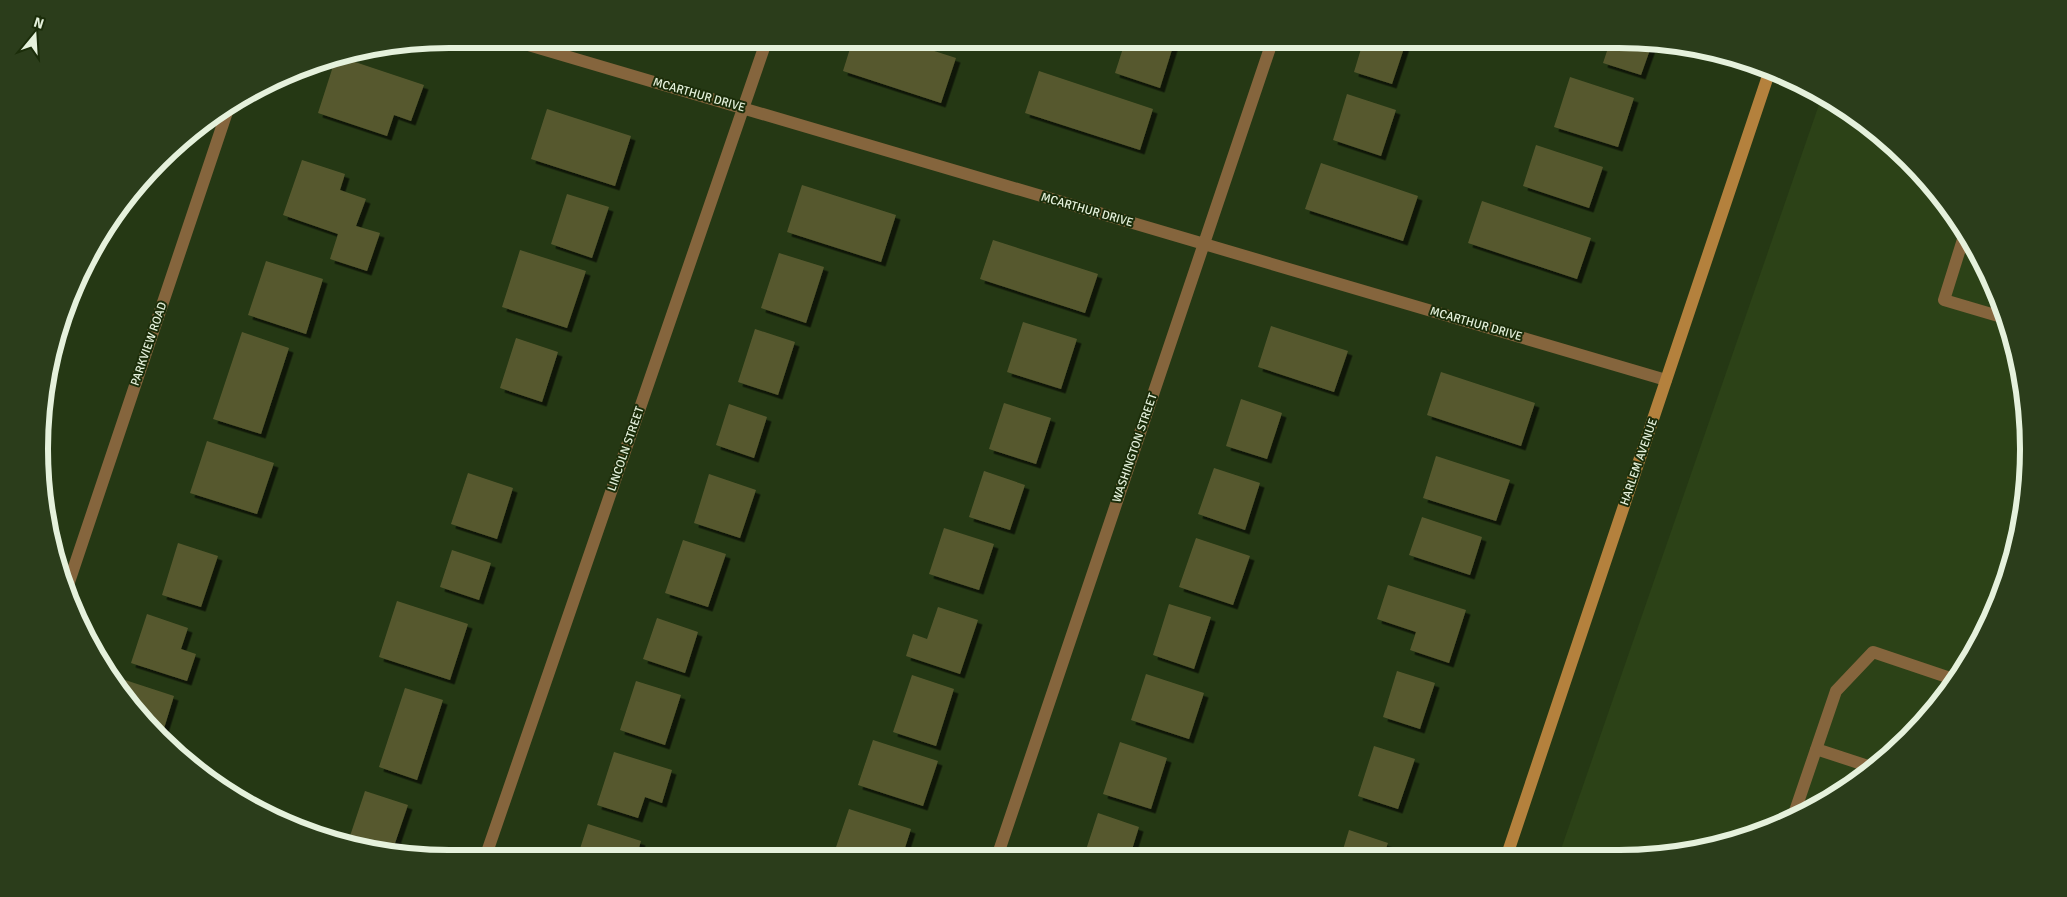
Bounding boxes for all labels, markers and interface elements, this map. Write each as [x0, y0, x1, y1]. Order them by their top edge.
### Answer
north arrow [10, 10, 60, 60]
text: N [32, 14, 46, 33]
street label: MCARTHUR DRIVE [651, 75, 747, 115]
street label: MCARTHUR DRIVE [1039, 190, 1135, 230]
street label: PARKVIEW ROAD [128, 300, 170, 388]
street label: MCARTHUR DRIVE [1428, 304, 1524, 344]
street label: WASHINGTON STREET [1109, 391, 1161, 505]
street label: LINCOLN STREET [604, 405, 648, 493]
street label: HARLEM AVENUE [1617, 416, 1661, 508]

